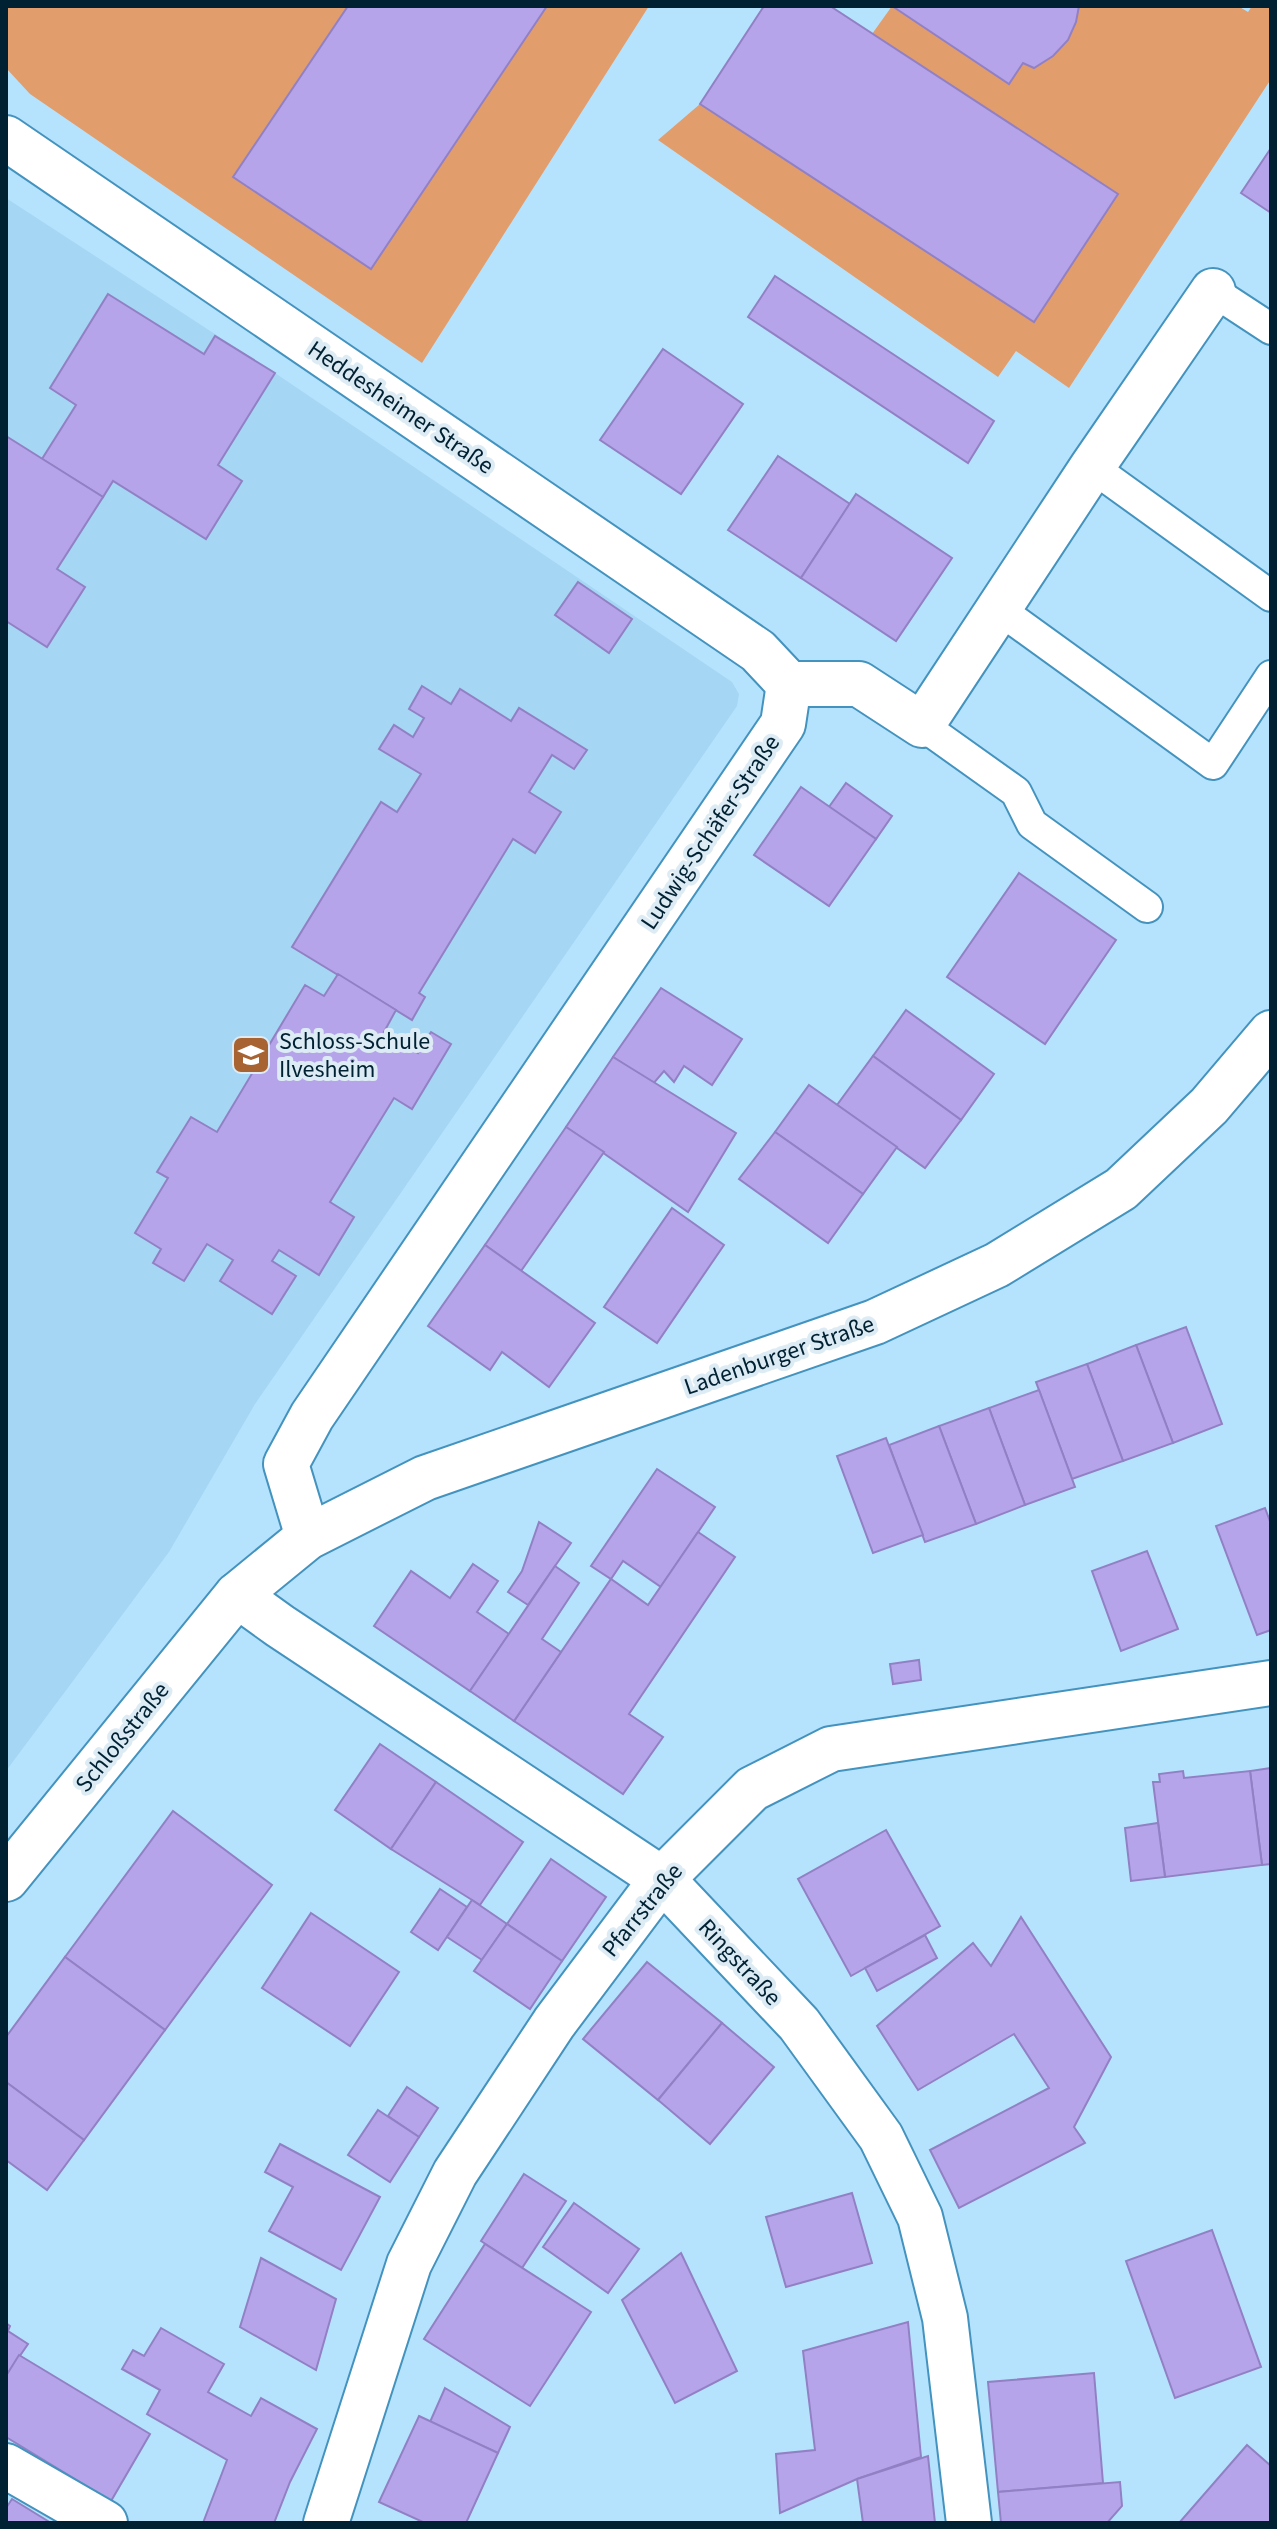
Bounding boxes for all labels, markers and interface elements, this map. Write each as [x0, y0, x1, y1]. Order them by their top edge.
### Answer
street label: Heddesheimer Straße [301, 332, 501, 483]
street label: Ludwig-Schäfer-Straße [632, 728, 789, 937]
place label: Schloss-Schule Ilvesheim [279, 1024, 430, 1087]
school or university icon: Schloss-Schule Ilvesheim [230, 1034, 272, 1076]
street label: Ladenburger Straße [679, 1306, 879, 1404]
street label: Schloßstraße [67, 1675, 178, 1800]
street label: Pfarrstraße [594, 1856, 691, 1965]
street label: Ringstraße [690, 1911, 789, 2014]

